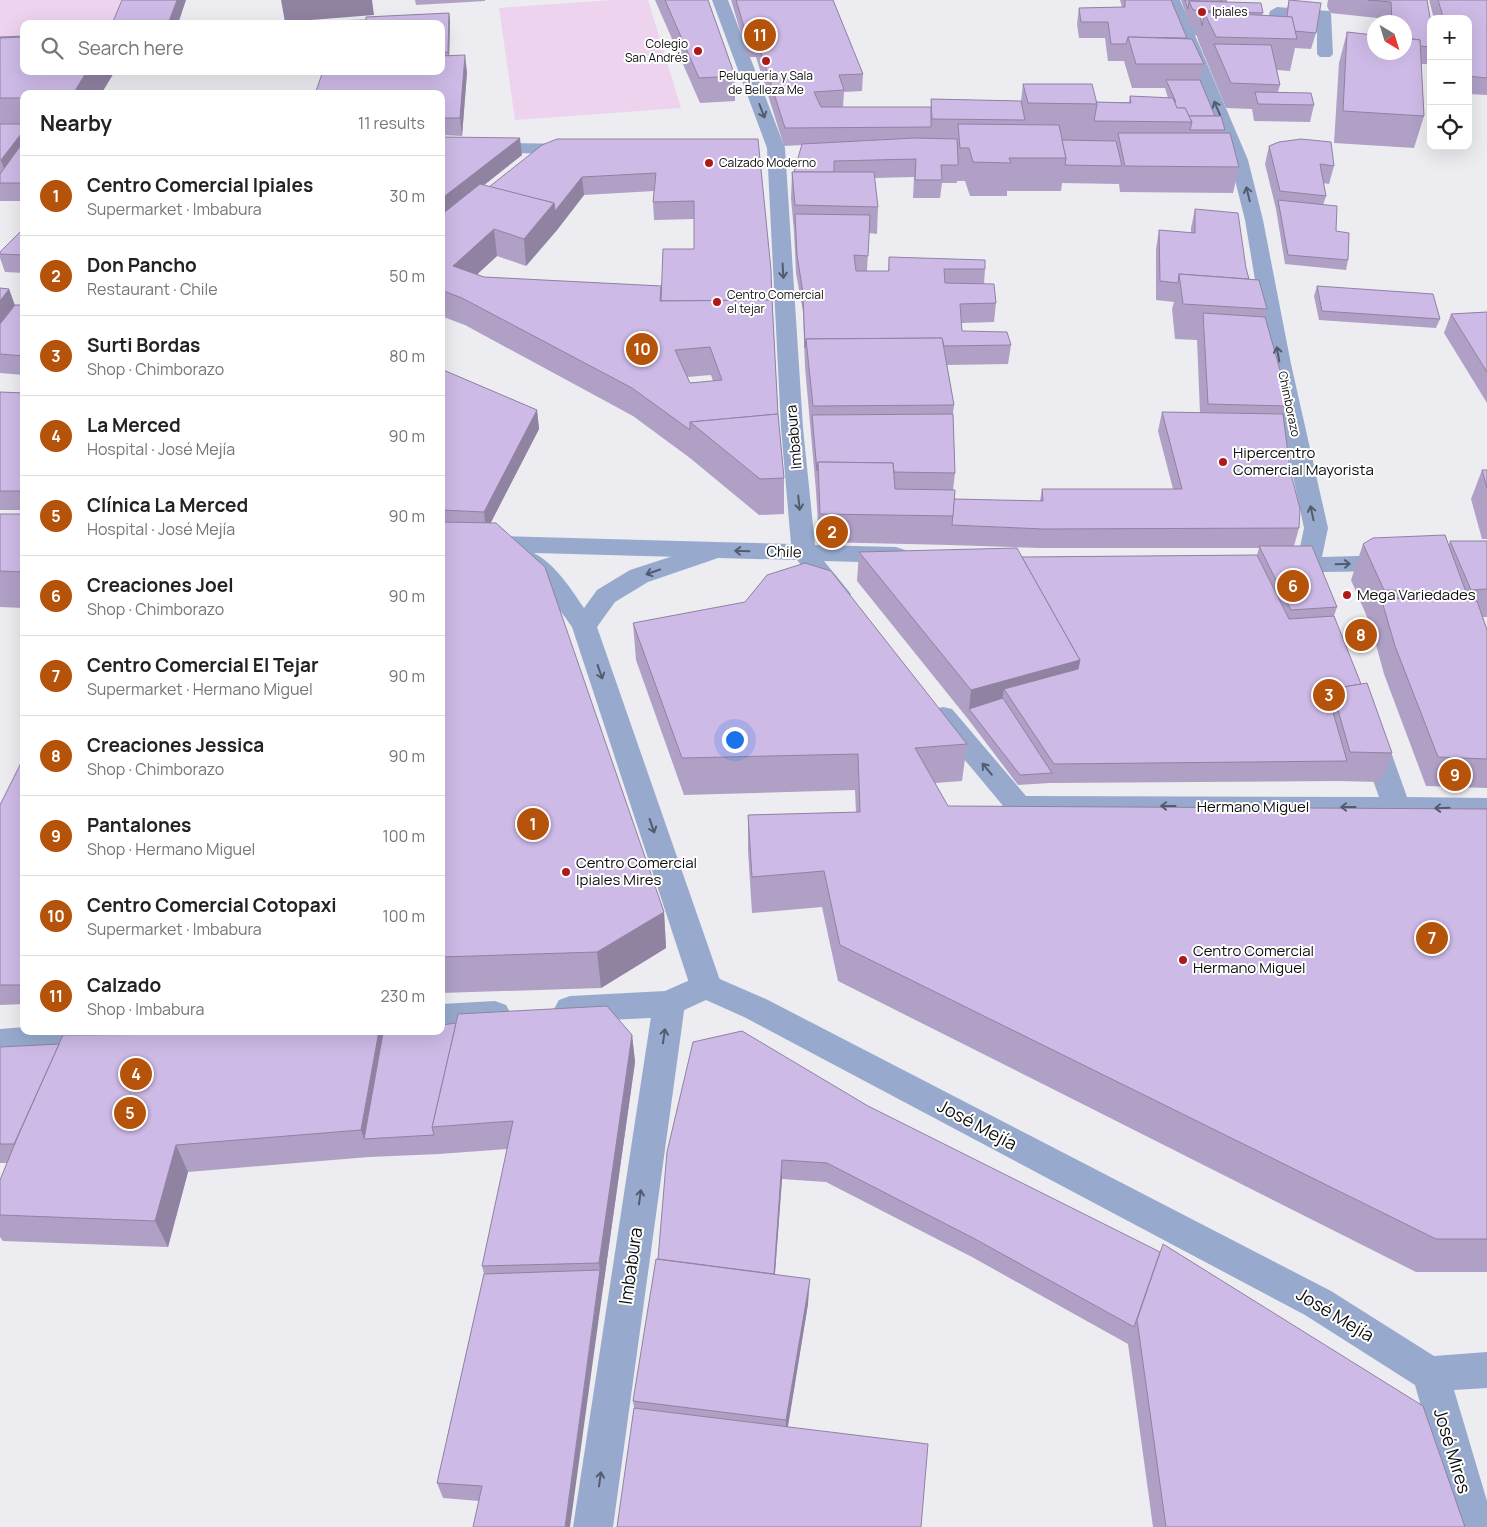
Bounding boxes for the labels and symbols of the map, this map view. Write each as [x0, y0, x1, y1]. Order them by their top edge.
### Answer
place label: Ipiales [1212, 3, 1248, 20]
marker: Ipiales [1196, 6, 1208, 18]
north arrow [1367, 15, 1412, 60]
pin: 11 [744, 16, 776, 54]
place label: Colegio San Andrés [625, 35, 688, 66]
marker: Colegio San Andrés [692, 45, 704, 57]
marker: Peluquería y Sala de Belleza Me [760, 55, 772, 67]
place label: Peluquería y Sala de Belleza Me [719, 67, 813, 98]
one-way arrow [1212, 101, 1222, 116]
one-way arrow [758, 103, 767, 118]
place label: Calzado Moderno [719, 154, 816, 171]
marker: Calzado Moderno [703, 157, 715, 169]
one-way arrow [1243, 187, 1252, 203]
one-way arrow [778, 263, 787, 279]
place label: Centro Comercial el tejar [727, 286, 824, 317]
marker: Centro Comercial el tejar [711, 296, 723, 308]
pin: 10 [626, 330, 658, 368]
one-way arrow [1273, 346, 1283, 362]
street label: Chimborazo [1274, 370, 1305, 438]
street label: Imbabura [780, 404, 807, 470]
place label: Hipercentro Comercial Mayorista [1233, 442, 1374, 480]
marker: Hipercentro Comercial Mayorista [1217, 456, 1229, 468]
one-way arrow [795, 494, 804, 510]
one-way arrow [1307, 505, 1317, 521]
pin: 2 [816, 513, 848, 551]
street label: Chile [766, 540, 802, 563]
one-way arrow [735, 546, 751, 556]
one-way arrow [1334, 559, 1350, 569]
one-way arrow [645, 567, 661, 577]
pin: 6 [1277, 567, 1309, 605]
place label: Mega Variedades [1357, 584, 1476, 605]
marker: Mega Variedades [1341, 589, 1353, 601]
pin: 8 [1345, 616, 1377, 654]
one-way arrow [595, 664, 605, 680]
pin: 3 [1313, 676, 1345, 714]
your location [722, 727, 748, 753]
pin: 9 [1439, 756, 1471, 794]
one-way arrow [981, 762, 993, 775]
street label: Hermano Miguel [1197, 796, 1309, 817]
one-way arrow [1160, 801, 1176, 811]
one-way arrow [1340, 802, 1356, 812]
one-way arrow [1434, 803, 1450, 813]
pin: 1 [517, 805, 549, 843]
one-way arrow [647, 818, 657, 834]
place label: Centro Comercial Ipiales Mires [576, 852, 697, 890]
marker: Centro Comercial Ipiales Mires [560, 866, 572, 878]
pin: 7 [1416, 919, 1448, 957]
place label: Centro Comercial Hermano Miguel [1193, 940, 1314, 978]
marker: Centro Comercial Hermano Miguel [1177, 954, 1189, 966]
one-way arrow [659, 1028, 669, 1044]
pin: 4 [120, 1055, 152, 1093]
street label: José Mejía [933, 1093, 1021, 1155]
pin: 5 [114, 1094, 146, 1132]
one-way arrow [636, 1189, 646, 1205]
street label: Imbabura [613, 1226, 647, 1306]
street label: José Mejía [1292, 1281, 1379, 1347]
street label: José Mires [1429, 1405, 1477, 1496]
one-way arrow [595, 1471, 605, 1487]

